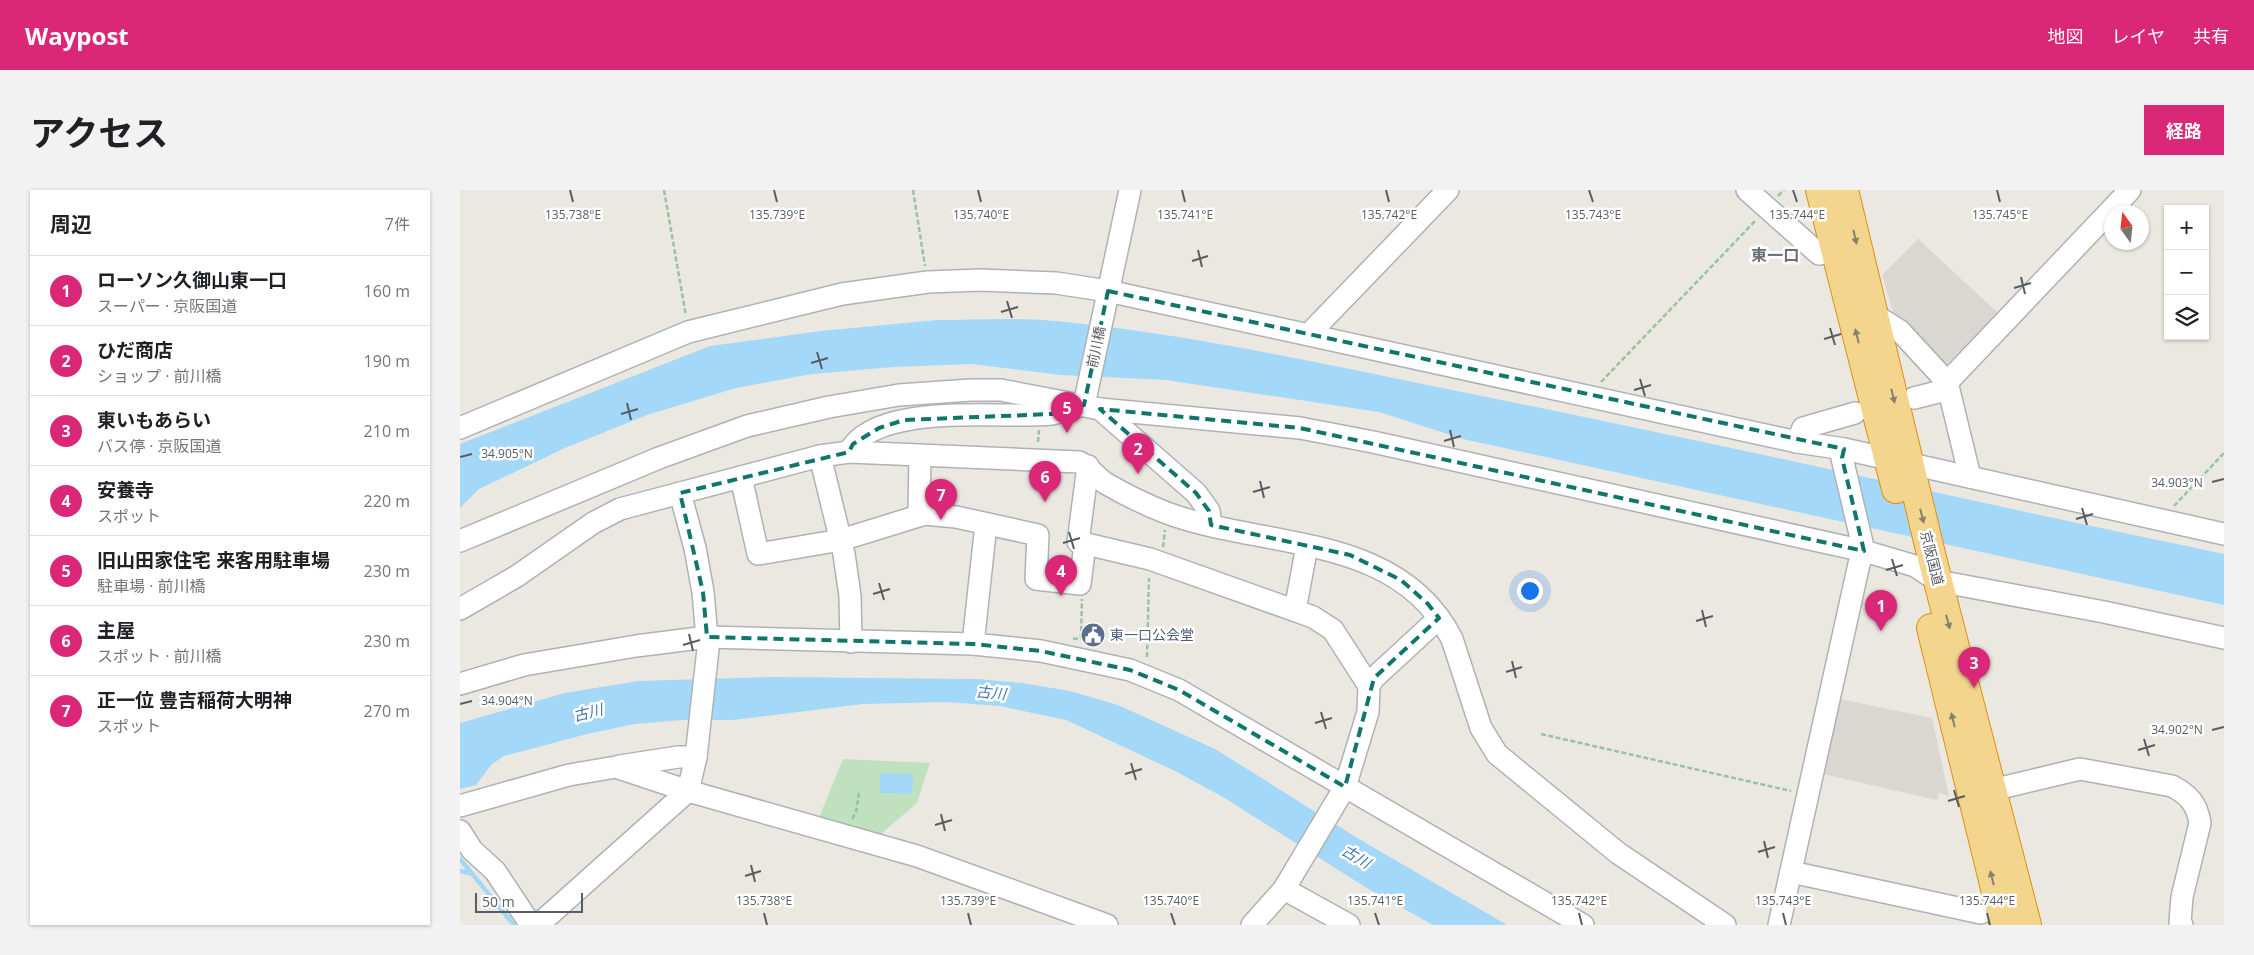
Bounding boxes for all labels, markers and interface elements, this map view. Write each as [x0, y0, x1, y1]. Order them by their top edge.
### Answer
text: Waypost [25, 19, 129, 52]
text: 地図 [2048, 24, 2084, 48]
text: レイヤ [2112, 24, 2165, 48]
text: 共有 [2193, 24, 2229, 48]
button: 経路 [2144, 105, 2224, 155]
text: アクセス [30, 109, 168, 156]
north arrow [2104, 205, 2149, 250]
map controls [2164, 205, 2209, 340]
button: + [2164, 205, 2209, 250]
text: 135.738°E [545, 206, 601, 223]
text: 135.739°E [749, 206, 805, 223]
text: 135.740°E [953, 206, 1009, 223]
text: 135.741°E [1157, 206, 1213, 223]
text: 135.742°E [1361, 206, 1417, 223]
text: 135.743°E [1565, 206, 1621, 223]
text: 135.744°E [1769, 206, 1825, 223]
text: 135.745°E [1972, 206, 2028, 223]
text: 周辺 [50, 210, 92, 238]
text: 7件 [385, 213, 410, 235]
one-way arrow [1851, 230, 1859, 245]
district label: 東一口 [1751, 244, 1799, 266]
button: − [2164, 250, 2209, 295]
text: ローソン久御山東一口 [97, 267, 287, 293]
text: 1 [61, 280, 71, 302]
text: 160 m [364, 280, 410, 302]
text: スーパー · 京阪国道 [97, 295, 237, 317]
button: layers [2164, 295, 2209, 340]
street label: 前川橋 [1082, 324, 1109, 369]
one-way arrow [1853, 329, 1861, 344]
text: ひだ商店 [97, 337, 173, 363]
text: 2 [61, 350, 71, 372]
text: 190 m [364, 350, 410, 372]
text: ショップ · 前川橋 [97, 365, 222, 387]
one-way arrow [1889, 388, 1897, 403]
pin: 5 [1051, 392, 1083, 433]
text: 東いもあらい [97, 407, 211, 433]
text: 3 [61, 420, 71, 442]
text: 210 m [364, 420, 410, 442]
pin: 2 [1122, 433, 1154, 474]
text: バス停 · 京阪国道 [97, 435, 222, 457]
text: 34.905°N [481, 445, 533, 462]
pin: 6 [1029, 461, 1061, 502]
text: 34.903°N [2151, 474, 2203, 491]
text: 安養寺 [97, 477, 154, 503]
pin: 7 [925, 479, 957, 520]
text: 4 [61, 490, 71, 512]
text: 220 m [364, 490, 410, 512]
text: スポット [97, 505, 161, 527]
one-way arrow [1918, 508, 1926, 523]
street label: 京阪国道 [1916, 528, 1948, 587]
text: 旧山田家住宅 来客用駐車場 [97, 547, 330, 573]
pin: 4 [1045, 555, 1077, 596]
text: 5 [61, 560, 71, 582]
text: 230 m [364, 560, 410, 582]
text: 駐車場 · 前川橋 [97, 575, 206, 597]
your location [1517, 578, 1543, 604]
pin: 1 [1865, 590, 1897, 631]
one-way arrow [1945, 615, 1953, 630]
text: 主屋 [97, 617, 135, 643]
public building icon: 東一口公会堂 [1080, 622, 1106, 648]
place label: 東一口公会堂 [1110, 625, 1194, 644]
text: 6 [61, 630, 71, 652]
text: 230 m [364, 630, 410, 652]
text: スポット · 前川橋 [97, 645, 222, 667]
pin: 3 [1958, 647, 1990, 688]
water label: 古川 [975, 680, 1009, 704]
text: 正一位 豊吉稲荷大明神 [97, 687, 292, 713]
text: 34.904°N [481, 692, 533, 709]
water label: 古川 [571, 698, 607, 725]
text: 7 [61, 700, 71, 722]
text: 270 m [364, 700, 410, 722]
one-way arrow [1949, 712, 1957, 727]
text: スポット [97, 715, 161, 737]
text: 34.902°N [2151, 721, 2203, 738]
water label: 古川 [1339, 840, 1376, 873]
one-way arrow [1988, 870, 1996, 885]
scale bar [475, 890, 582, 913]
text: 50 m [482, 892, 515, 911]
text: 135.738°E [736, 892, 792, 909]
text: 135.739°E [940, 892, 996, 909]
text: 135.740°E [1143, 892, 1199, 909]
text: 135.741°E [1347, 892, 1403, 909]
text: 135.742°E [1551, 892, 1607, 909]
text: 135.743°E [1755, 892, 1811, 909]
text: 135.744°E [1959, 892, 2015, 909]

